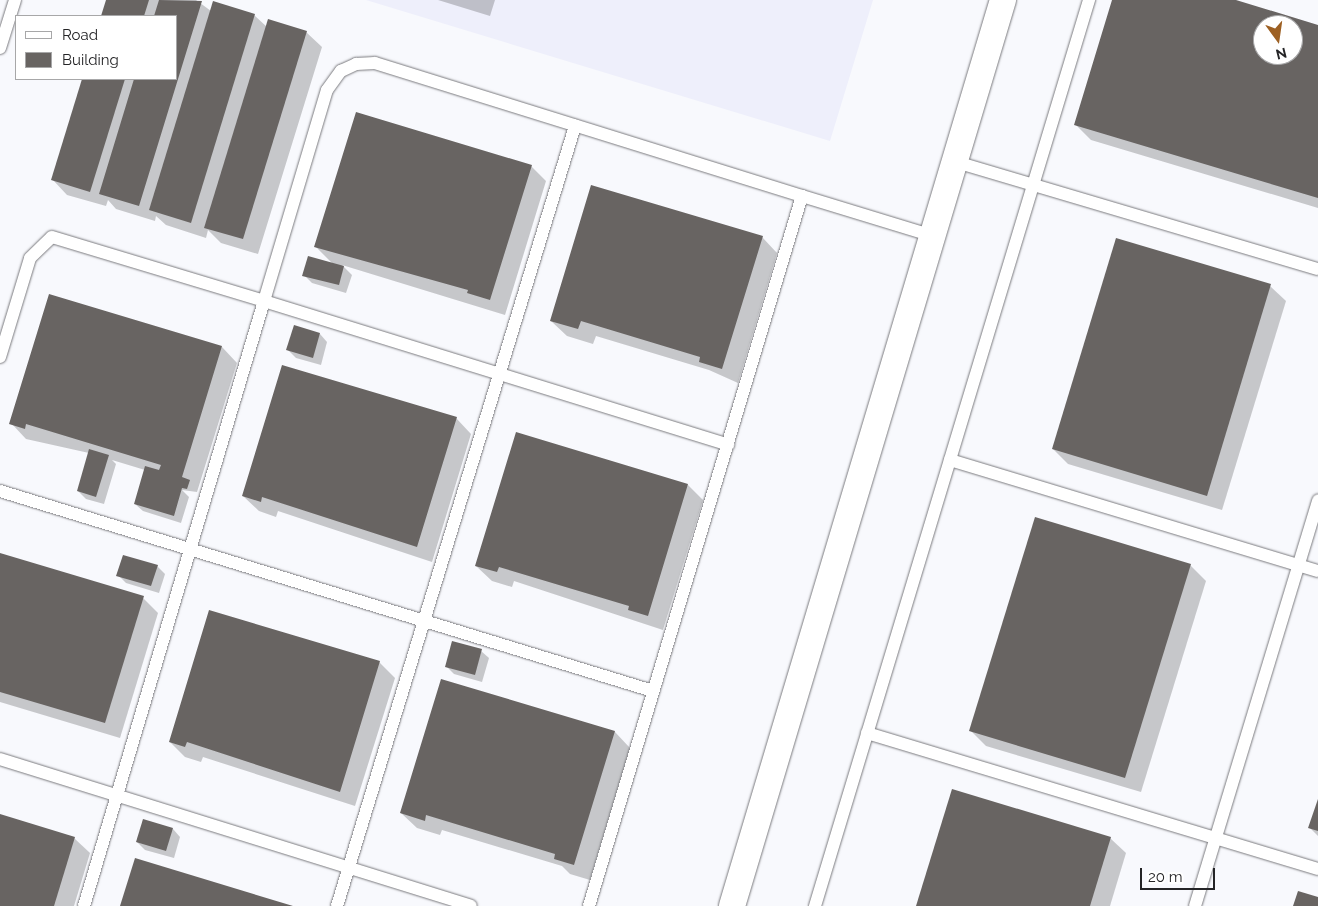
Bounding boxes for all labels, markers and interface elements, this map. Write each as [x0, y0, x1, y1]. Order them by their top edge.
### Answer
legend [15, 15, 178, 80]
north arrow [1253, 15, 1303, 65]
text: Road [62, 26, 98, 44]
text: N [1274, 45, 1289, 63]
text: Building [62, 51, 119, 69]
scale bar [1143, 858, 1218, 890]
text: 20 m [1148, 868, 1183, 886]

